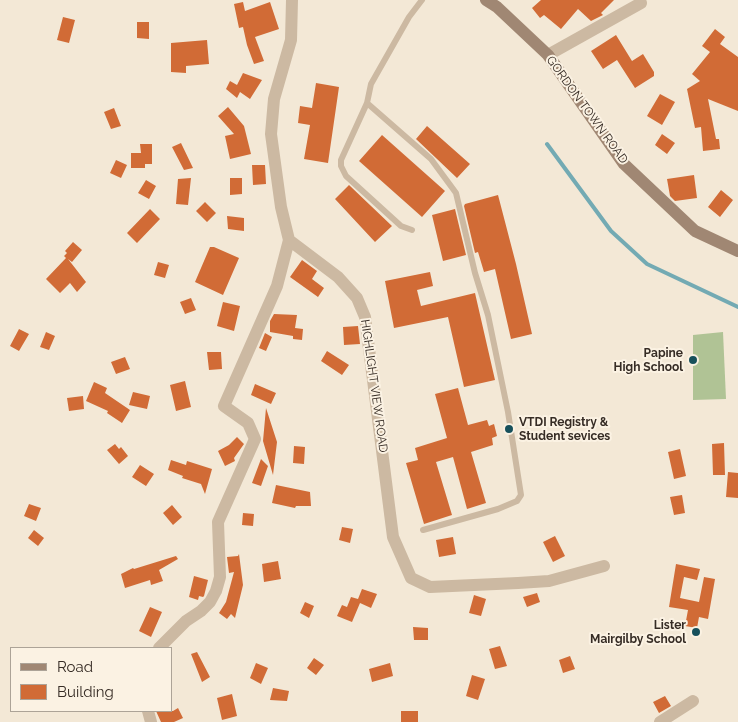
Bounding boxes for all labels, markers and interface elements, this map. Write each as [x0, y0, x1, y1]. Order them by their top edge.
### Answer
street label: GORDON TOWN ROAD [543, 54, 631, 166]
street label: HIGHLIGHT VIEW ROAD [358, 318, 390, 454]
place label: Papine High School [614, 346, 683, 374]
marker: Papine High School [687, 354, 699, 366]
place label: VTDI Registry & Student sevices [519, 415, 610, 443]
marker: VTDI Registry & Student sevices [503, 423, 515, 435]
place label: Lister Mairgilby School [590, 618, 686, 646]
marker: Lister Mairgilby School [690, 626, 702, 638]
legend [10, 647, 172, 712]
text: Road [57, 658, 93, 676]
text: Building [57, 683, 114, 701]

